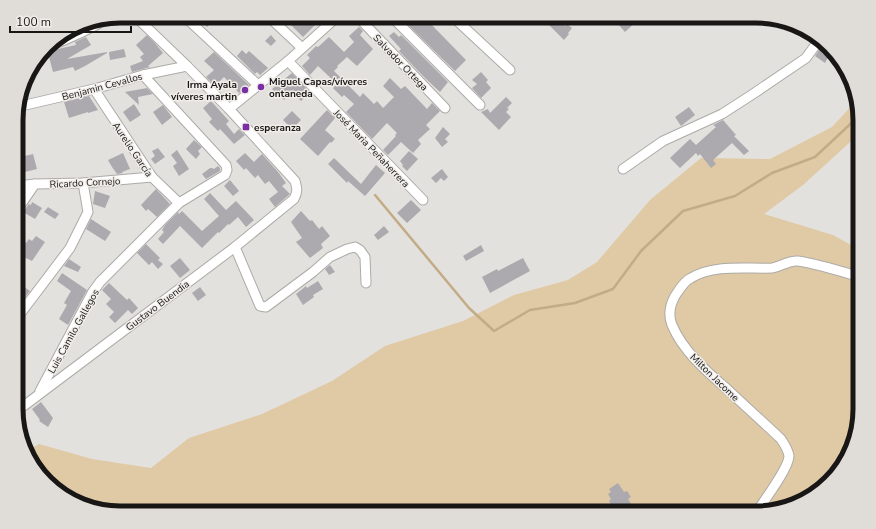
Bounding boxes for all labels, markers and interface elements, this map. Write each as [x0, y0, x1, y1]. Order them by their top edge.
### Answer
scale bar [10, 8, 131, 34]
text: 100 m [16, 14, 51, 30]
street label: Salvador Ortega [370, 31, 431, 94]
street label: Benjamin Cevallos [60, 69, 144, 104]
place label: Miguel Capas/víveres ontaneda [269, 75, 367, 101]
place label: Irma Ayala víveres martin [170, 78, 237, 104]
marker: Miguel Capas/víveres ontaneda [256, 82, 266, 92]
marker: Irma Ayala víveres martin [240, 85, 250, 95]
street label: José Maria Peñaherrera [330, 106, 412, 191]
street label: Aurelio García [109, 119, 156, 180]
place label: esperanza [254, 121, 301, 135]
marker: esperanza [241, 122, 251, 132]
street label: Ricardo Cornejo [49, 174, 121, 192]
street label: Gustavo Buendia [123, 277, 192, 334]
street label: Luis Camilo Gallegos [45, 287, 103, 376]
street label: Milton Jacome [687, 351, 742, 405]

